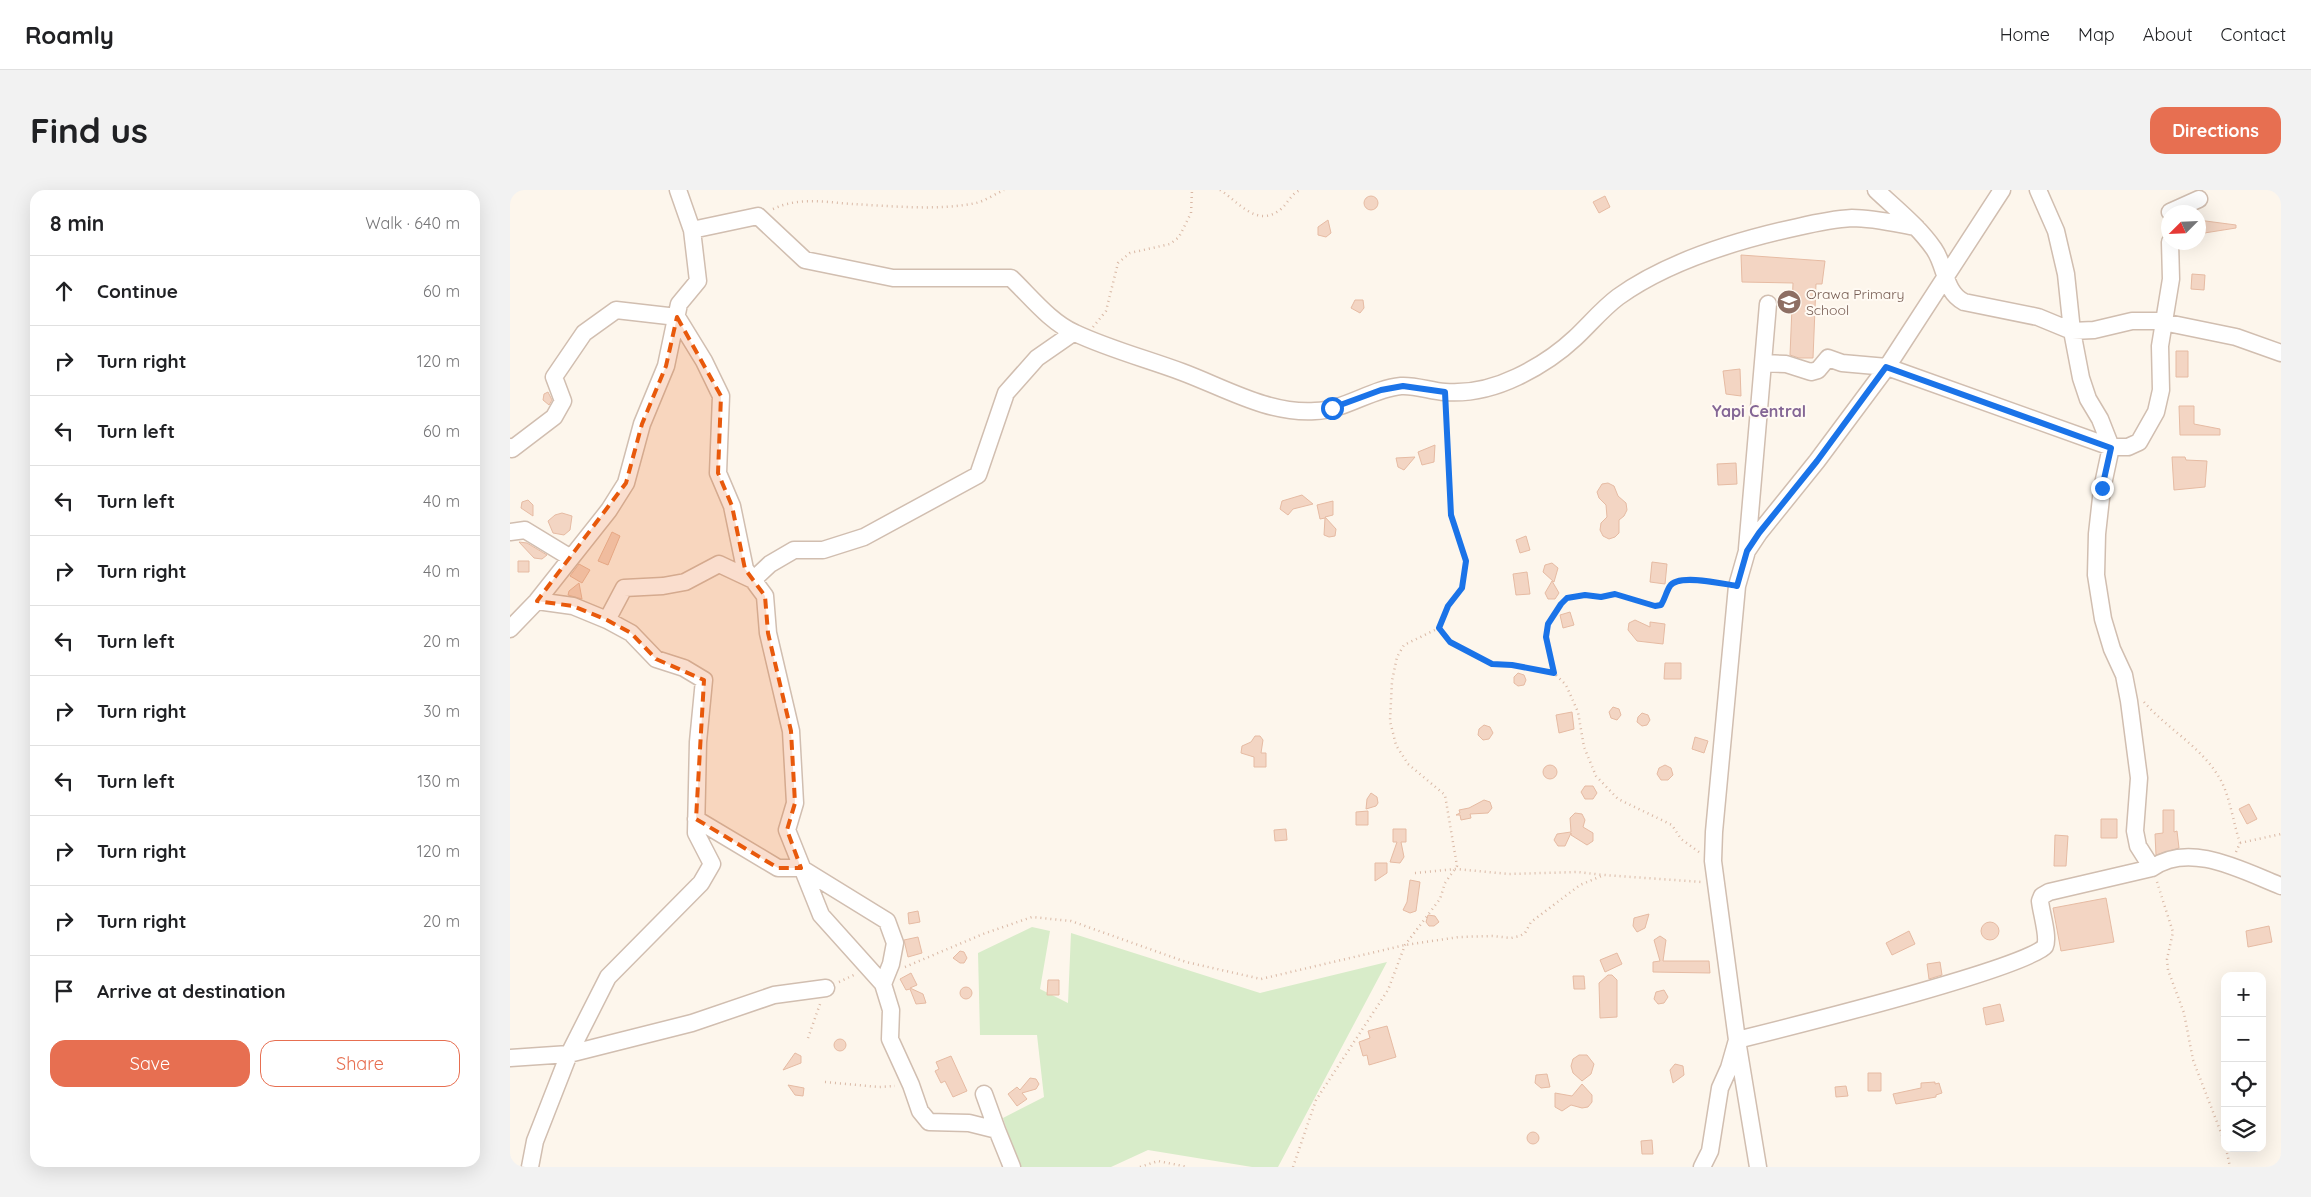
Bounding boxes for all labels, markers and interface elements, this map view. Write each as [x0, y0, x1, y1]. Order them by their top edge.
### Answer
text: Roamly [25, 20, 114, 50]
text: Home [2000, 23, 2050, 46]
text: Map [2078, 23, 2115, 46]
text: About [2143, 23, 2193, 46]
text: Contact [2221, 23, 2286, 46]
button: Directions [2150, 107, 2281, 154]
text: Find us [30, 108, 148, 152]
north arrow [2161, 205, 2206, 250]
text: 8 min [50, 210, 104, 236]
text: Walk · 640 m [365, 213, 460, 233]
icon: ahead [50, 277, 78, 305]
text: Continue [97, 279, 178, 303]
text: 60 m [423, 281, 460, 301]
place label: Orawa Primary School [1806, 285, 1905, 319]
school or university icon: Orawa Primary School [1776, 289, 1802, 315]
icon: right [50, 347, 78, 375]
text: Turn right [97, 349, 186, 373]
text: 120 m [417, 351, 460, 371]
route start [1321, 397, 1344, 420]
district label: Yapi Central [1712, 401, 1806, 421]
icon: left [50, 417, 78, 445]
text: Turn left [97, 419, 175, 443]
text: 60 m [423, 421, 460, 441]
route end [2091, 477, 2114, 500]
icon: left [50, 487, 78, 515]
text: Turn left [97, 489, 175, 513]
text: 40 m [423, 491, 460, 511]
icon: right [50, 557, 78, 585]
text: Turn right [97, 559, 186, 583]
text: 40 m [423, 561, 460, 581]
icon: left [50, 627, 78, 655]
text: Turn left [97, 629, 175, 653]
text: 20 m [423, 631, 460, 651]
icon: right [50, 697, 78, 725]
text: Turn right [97, 699, 186, 723]
text: 30 m [423, 701, 460, 721]
icon: left [50, 767, 78, 795]
text: Turn left [97, 769, 175, 793]
text: 130 m [417, 771, 460, 791]
icon: right [50, 837, 78, 865]
text: Turn right [97, 839, 186, 863]
text: 120 m [417, 841, 460, 861]
icon: right [50, 907, 78, 935]
text: Turn right [97, 909, 186, 933]
text: 20 m [423, 911, 460, 931]
map controls [2221, 972, 2266, 1152]
button: + [2221, 972, 2266, 1017]
icon: arrive [50, 977, 78, 1005]
text: Arrive at destination [97, 979, 286, 1003]
button: − [2221, 1017, 2266, 1062]
button: Save [50, 1040, 250, 1087]
button: Share [260, 1040, 460, 1087]
button: locate [2221, 1062, 2266, 1107]
button: layers [2221, 1107, 2266, 1152]

